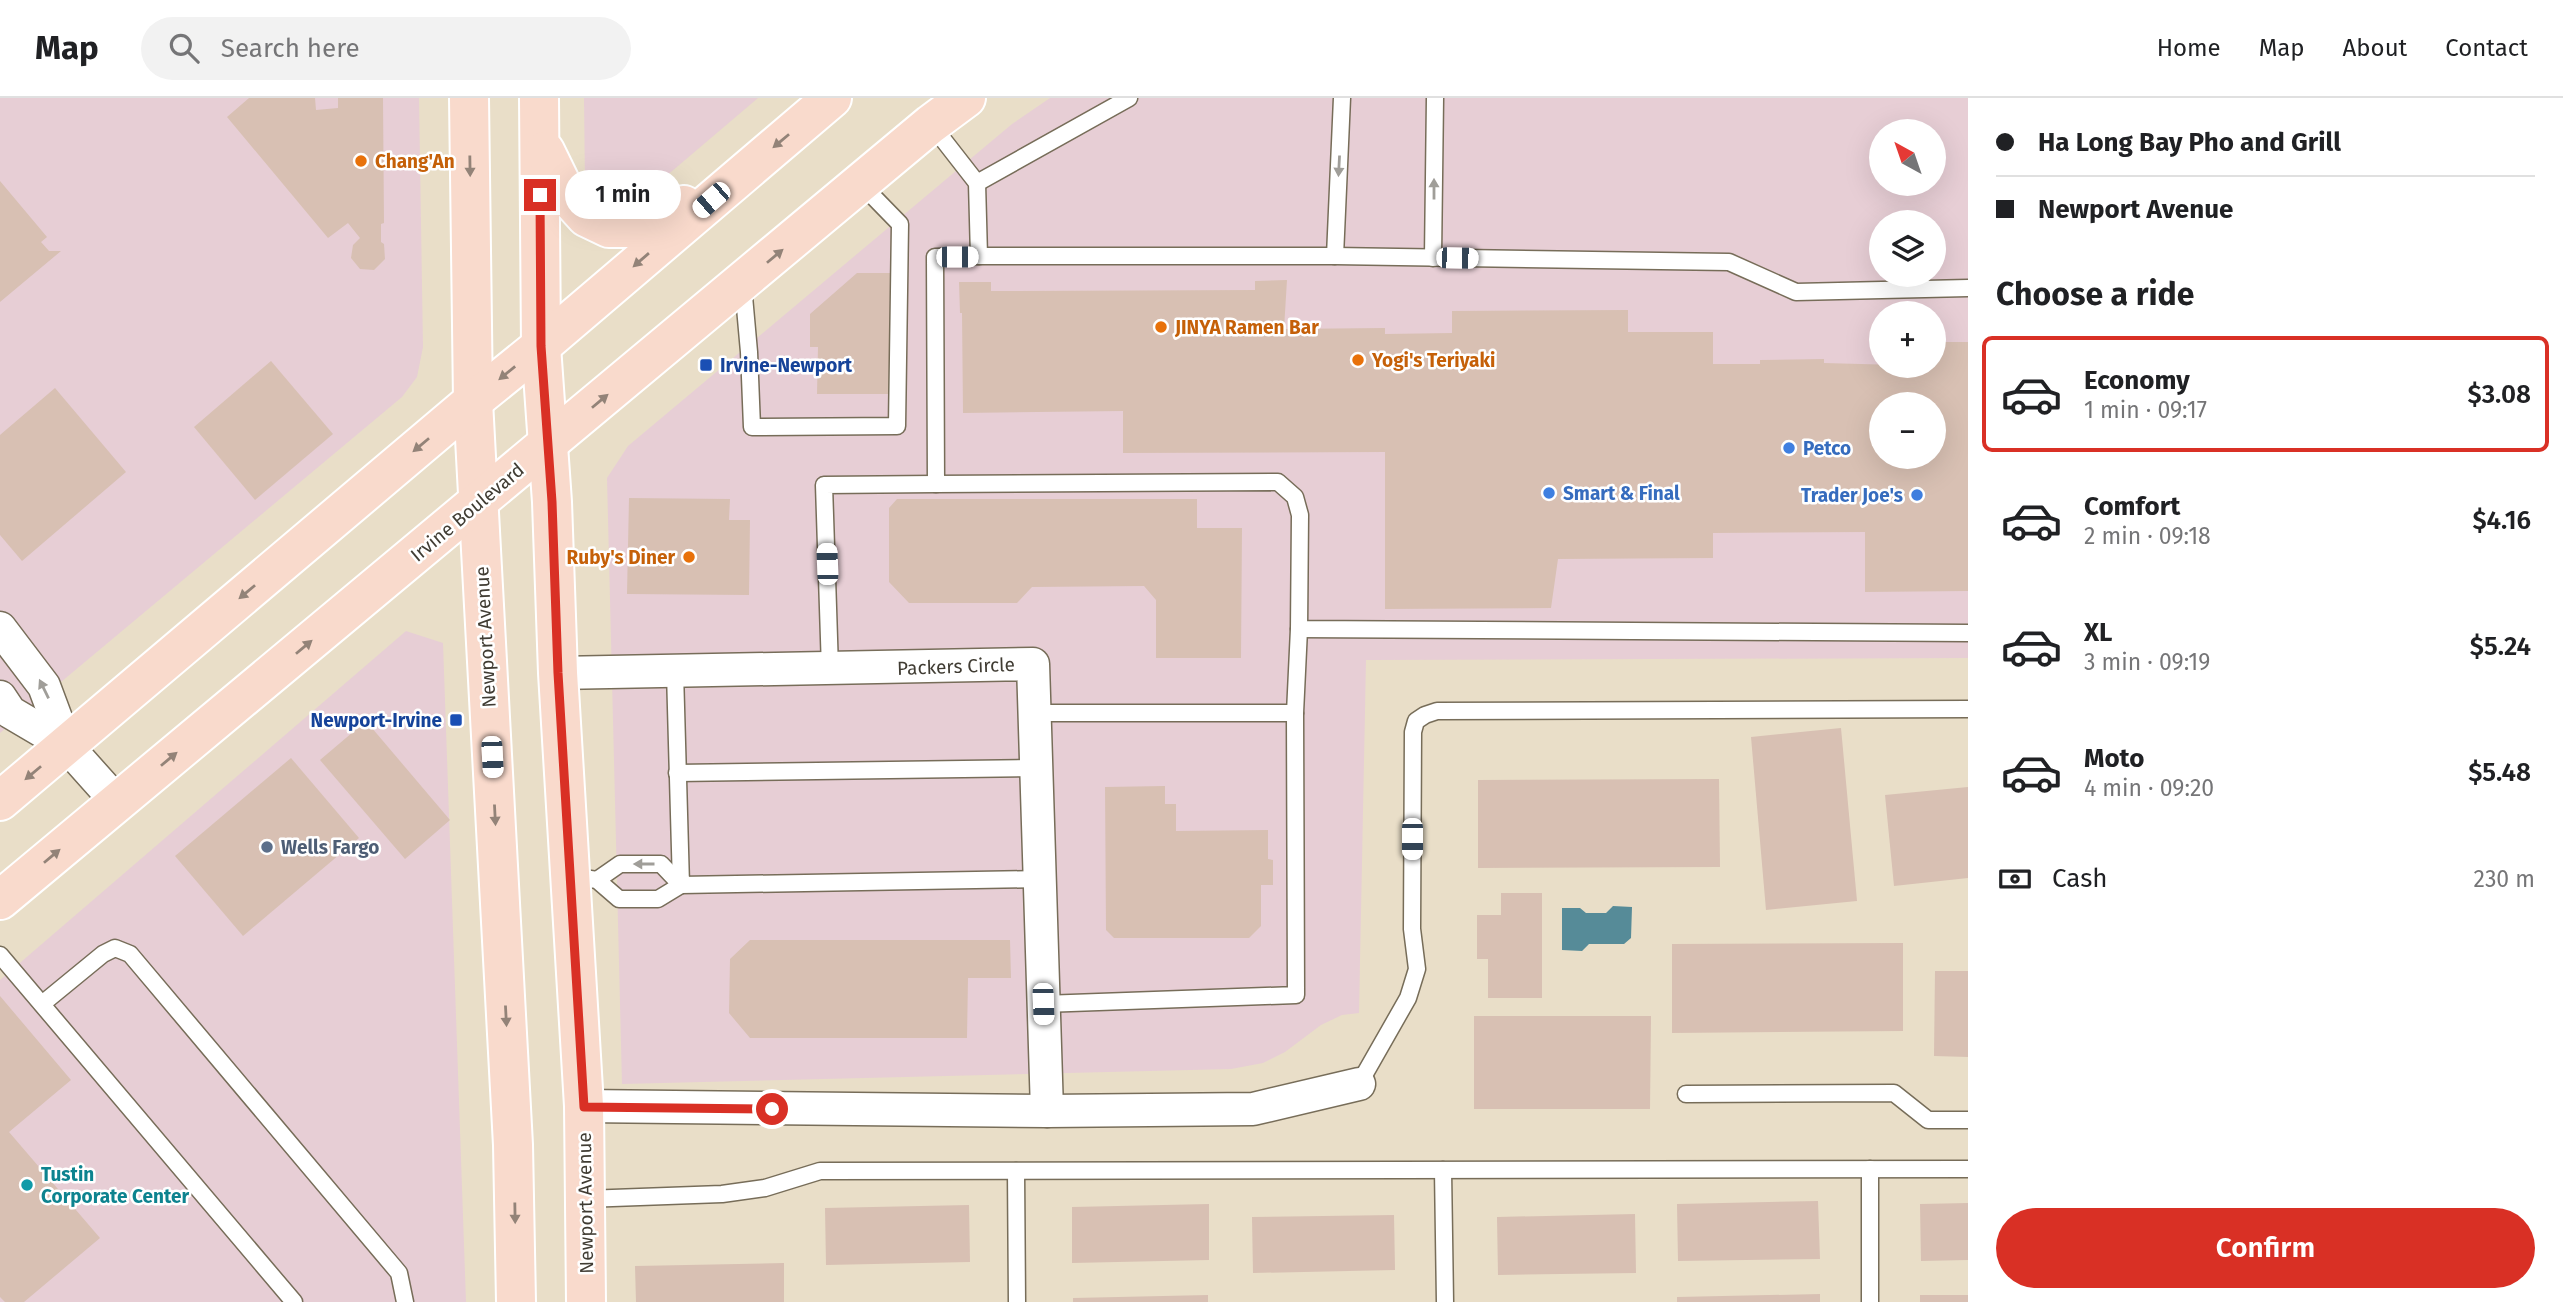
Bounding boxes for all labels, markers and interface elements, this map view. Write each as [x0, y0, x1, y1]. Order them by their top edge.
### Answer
search box [141, 17, 631, 80]
text: Map [35, 28, 99, 68]
icon: search [165, 29, 203, 67]
text: Search here [221, 33, 360, 64]
text: Home [2157, 34, 2221, 62]
text: Map [2259, 34, 2305, 62]
text: About [2343, 34, 2407, 62]
text: Contact [2445, 34, 2528, 62]
north arrow [1869, 119, 1946, 196]
map controls [1869, 119, 1946, 469]
text: Ha Long Bay Pho and Grill [2038, 127, 2341, 158]
one-way arrow [772, 133, 790, 149]
place label: Chang'An [375, 150, 455, 173]
marker: Chang'An [353, 153, 369, 169]
one-way arrow [464, 155, 475, 177]
one-way arrow [1334, 155, 1345, 177]
callout: 1 min [564, 170, 680, 220]
car [689, 178, 734, 222]
one-way arrow [1428, 178, 1440, 200]
route end [524, 179, 556, 211]
text: 1 min [595, 180, 651, 208]
text: Newport Avenue [2038, 194, 2233, 225]
button: layers [1869, 210, 1946, 287]
car [937, 247, 979, 268]
car [1436, 247, 1479, 269]
one-way arrow [766, 248, 784, 263]
one-way arrow [633, 252, 650, 267]
text: Choose a ride [1996, 275, 2194, 313]
button: + [1869, 301, 1946, 378]
place label: JINYA Ramen Bar [1174, 316, 1319, 339]
marker: JINYA Ramen Bar [1153, 319, 1169, 335]
place label: Yogi's Teriyaki [1371, 349, 1495, 372]
marker: Yogi's Teriyaki [1350, 352, 1366, 368]
place label: Irvine-Newport [720, 354, 853, 377]
marker: Irvine-Newport [698, 357, 714, 373]
icon: car [2000, 363, 2063, 426]
text: Economy [2084, 365, 2190, 396]
one-way arrow [499, 366, 517, 381]
text: $3.08 [2468, 379, 2531, 410]
button: − [1869, 392, 1946, 469]
one-way arrow [592, 394, 609, 409]
text: 1 min · 09:17 [2084, 396, 2207, 424]
one-way arrow [412, 437, 430, 453]
place label: Petco [1803, 437, 1851, 460]
marker: Petco [1781, 440, 1797, 456]
street label: Irvine Boulevard [406, 458, 529, 567]
place label: Smart & Final [1563, 482, 1680, 505]
place label: Trader Joe's [1801, 484, 1903, 507]
marker: Smart & Final [1541, 485, 1557, 501]
marker: Trader Joe's [1909, 487, 1925, 503]
icon: car [2000, 489, 2063, 552]
text: Comfort [2084, 491, 2180, 522]
text: $4.16 [2472, 505, 2531, 536]
text: 2 min · 09:18 [2084, 522, 2211, 550]
car [816, 543, 839, 585]
place label: Ruby's Diner [567, 546, 675, 569]
marker: Ruby's Diner [681, 549, 697, 565]
street label: Newport Avenue [470, 566, 501, 708]
one-way arrow [239, 584, 257, 599]
icon: car [2000, 615, 2063, 678]
text: XL [2084, 617, 2112, 648]
text: $5.24 [2470, 631, 2531, 662]
one-way arrow [294, 640, 312, 655]
text: 3 min · 09:19 [2084, 648, 2210, 676]
street label: Packers Circle [897, 653, 1015, 680]
one-way arrow [38, 679, 49, 699]
place label: Newport-Irvine [311, 709, 442, 732]
marker: Newport-Irvine [448, 712, 464, 728]
car [481, 735, 504, 779]
icon: car [2000, 741, 2063, 804]
text: Moto [2084, 743, 2144, 774]
one-way arrow [161, 752, 178, 767]
text: $5.48 [2468, 757, 2531, 788]
one-way arrow [24, 765, 41, 780]
text: 4 min · 09:20 [2084, 774, 2214, 802]
one-way arrow [489, 805, 500, 827]
car [1402, 818, 1423, 860]
place label: Wells Fargo [281, 836, 379, 859]
marker: Wells Fargo [259, 839, 275, 855]
one-way arrow [44, 849, 61, 864]
one-way arrow [633, 858, 655, 870]
icon: cash [1996, 860, 2034, 898]
text: Cash [2052, 863, 2108, 894]
text: 230 m [2474, 865, 2535, 893]
car [1032, 983, 1055, 1025]
one-way arrow [501, 1005, 512, 1027]
route start [756, 1093, 788, 1125]
street label: Newport Avenue [573, 1132, 598, 1274]
place label: Tustin Corporate Center [41, 1163, 190, 1208]
marker: Tustin Corporate Center [19, 1177, 35, 1193]
one-way arrow [509, 1202, 520, 1224]
button: Confirm [1996, 1208, 2535, 1288]

